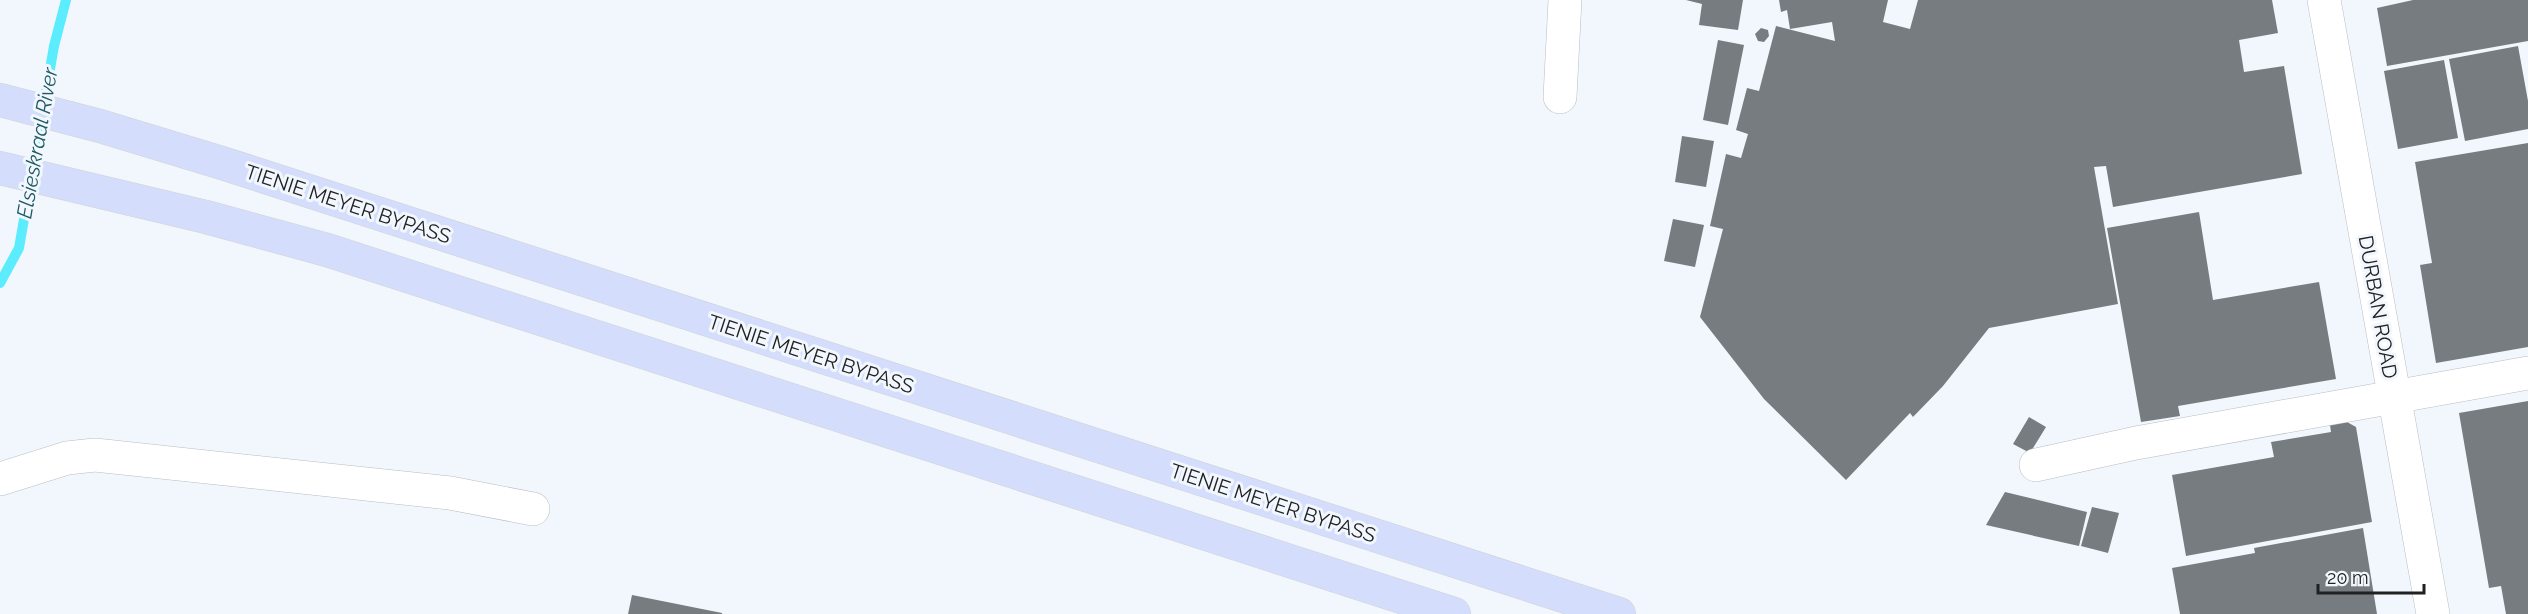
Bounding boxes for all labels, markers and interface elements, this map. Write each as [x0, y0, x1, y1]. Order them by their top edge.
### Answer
water label: Elsieskraal River [11, 65, 63, 220]
street label: TIENIE MEYER BYPASS [242, 159, 454, 249]
street label: DURBAN ROAD [2354, 234, 2402, 380]
street label: TIENIE MEYER BYPASS [705, 309, 917, 399]
street label: TIENIE MEYER BYPASS [1167, 458, 1379, 548]
scale bar [2318, 557, 2424, 595]
text: 20 m [2327, 567, 2369, 588]

